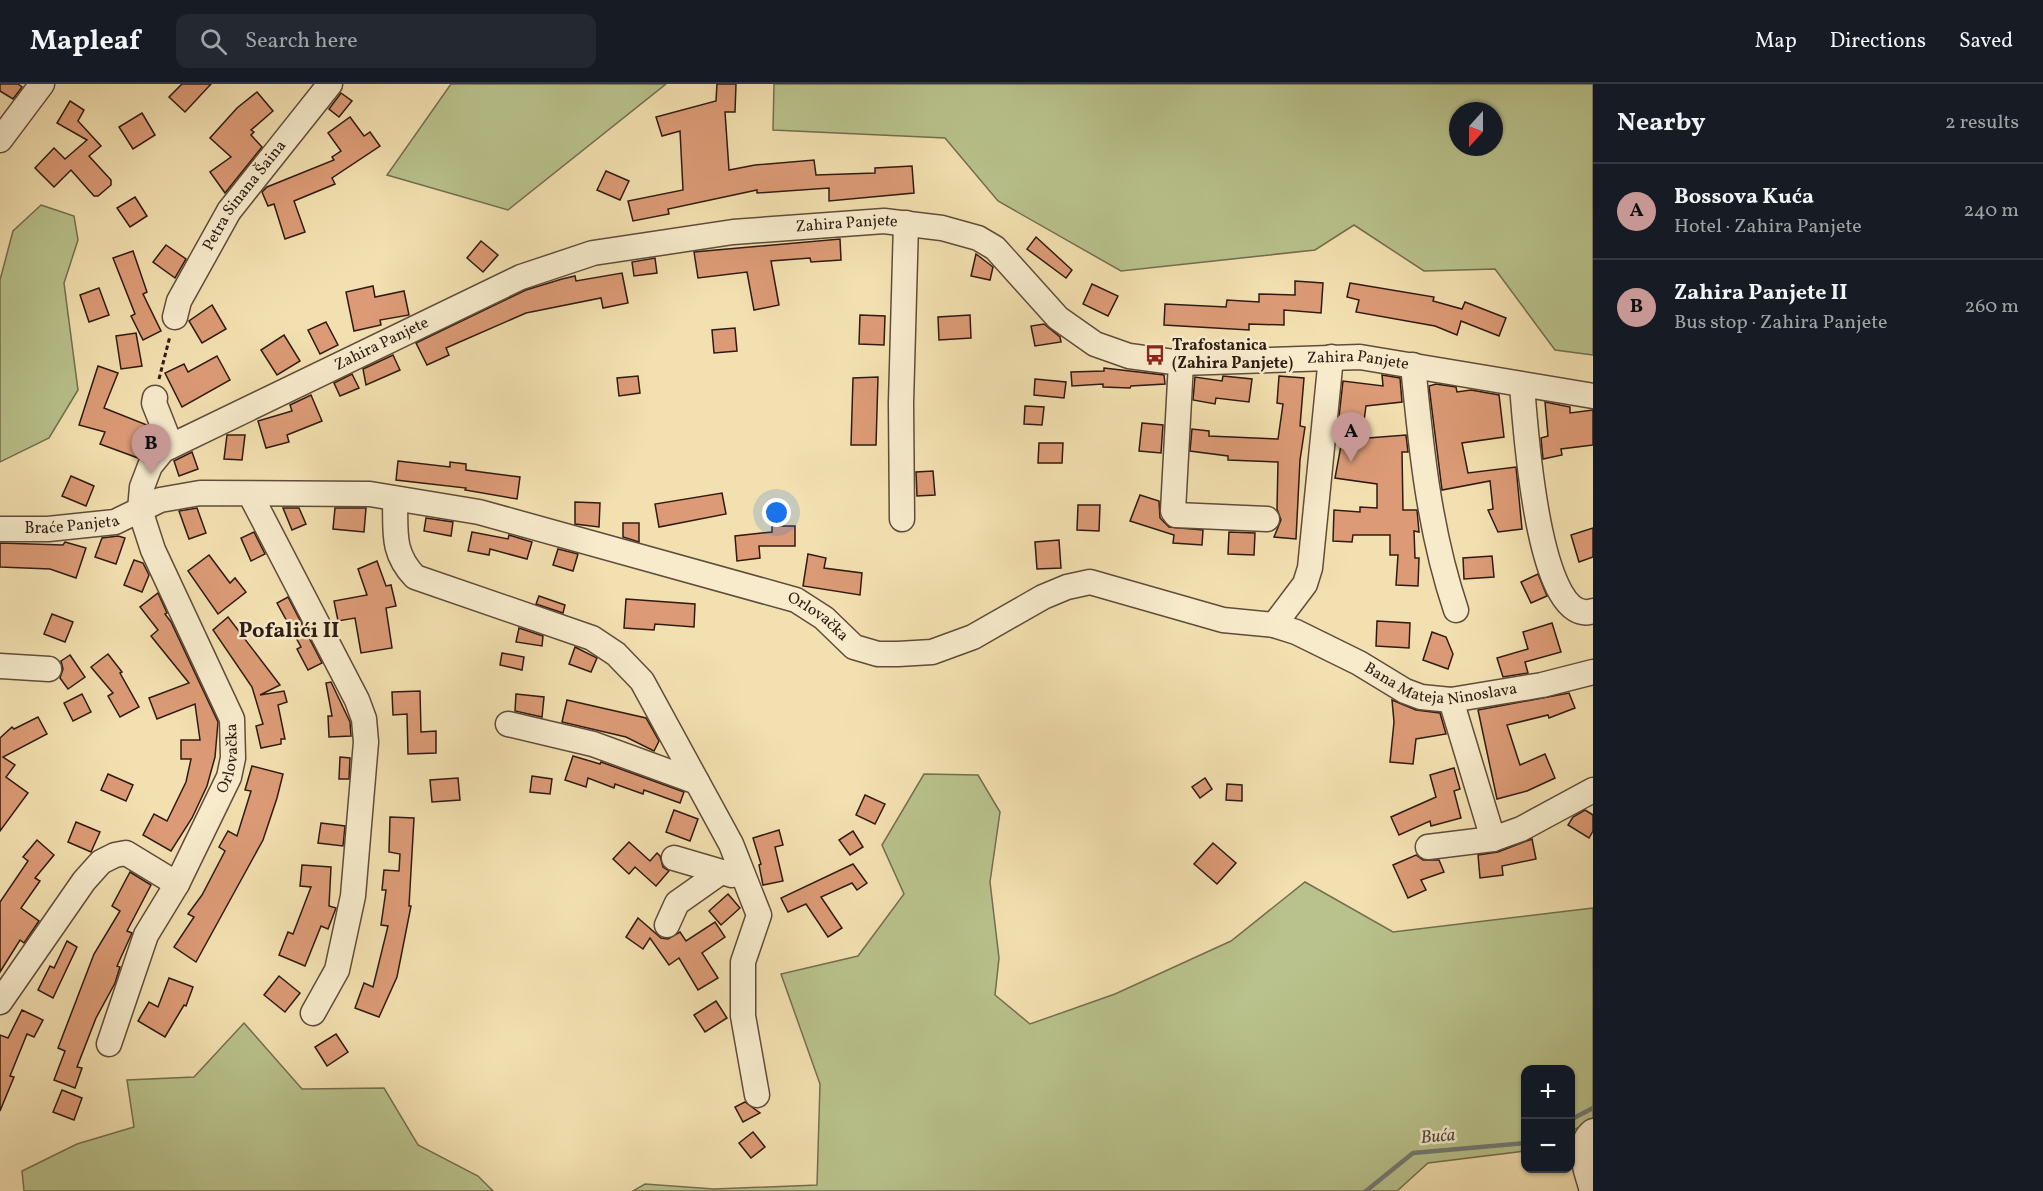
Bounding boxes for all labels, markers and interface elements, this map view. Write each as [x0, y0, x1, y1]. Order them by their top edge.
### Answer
search box [176, 14, 596, 68]
text: Mapleaf [30, 22, 140, 61]
icon: search [197, 25, 230, 58]
text: Search here [245, 26, 358, 57]
text: Map [1755, 27, 1797, 56]
text: Directions [1830, 27, 1926, 56]
text: Saved [1959, 27, 2013, 56]
north arrow [1449, 102, 1503, 156]
text: Nearby [1617, 105, 1706, 141]
text: 2 results [1945, 109, 2019, 137]
street label: Petra Sinana Šaina [198, 136, 292, 255]
text: Bossova Kuća [1674, 182, 1814, 213]
text: A [1629, 197, 1644, 225]
text: 240 m [1964, 197, 2019, 225]
street label: Zahira Panjete [795, 210, 899, 238]
text: Hotel · Zahira Panjete [1674, 213, 1862, 241]
text: Zahira Panjete II [1674, 278, 1848, 309]
text: B [1630, 293, 1643, 321]
text: 260 m [1964, 293, 2019, 321]
text: Bus stop · Zahira Panjete [1674, 309, 1888, 337]
street label: Zahira Panjete [331, 312, 433, 376]
place label: Trafostanica (Zahira Panjete) [1172, 335, 1293, 375]
bus stop icon: Trafostanica (Zahira Panjete) [1143, 343, 1167, 367]
street label: Zahira Panjete [1307, 346, 1410, 376]
pin: A [1332, 412, 1370, 462]
pin: B [132, 424, 170, 474]
your location [762, 498, 791, 527]
street label: Braće Panjeta [24, 510, 124, 540]
street label: Orlovačka [785, 587, 853, 647]
district label: Pofalići II [239, 616, 340, 647]
street label: Bana Mateja Ninoslava [1360, 658, 1519, 711]
street label: Orlovačka [211, 723, 245, 798]
map controls [1521, 1065, 1575, 1173]
button: + [1521, 1065, 1575, 1119]
button: − [1521, 1119, 1575, 1173]
water label: Buća [1419, 1123, 1457, 1151]

